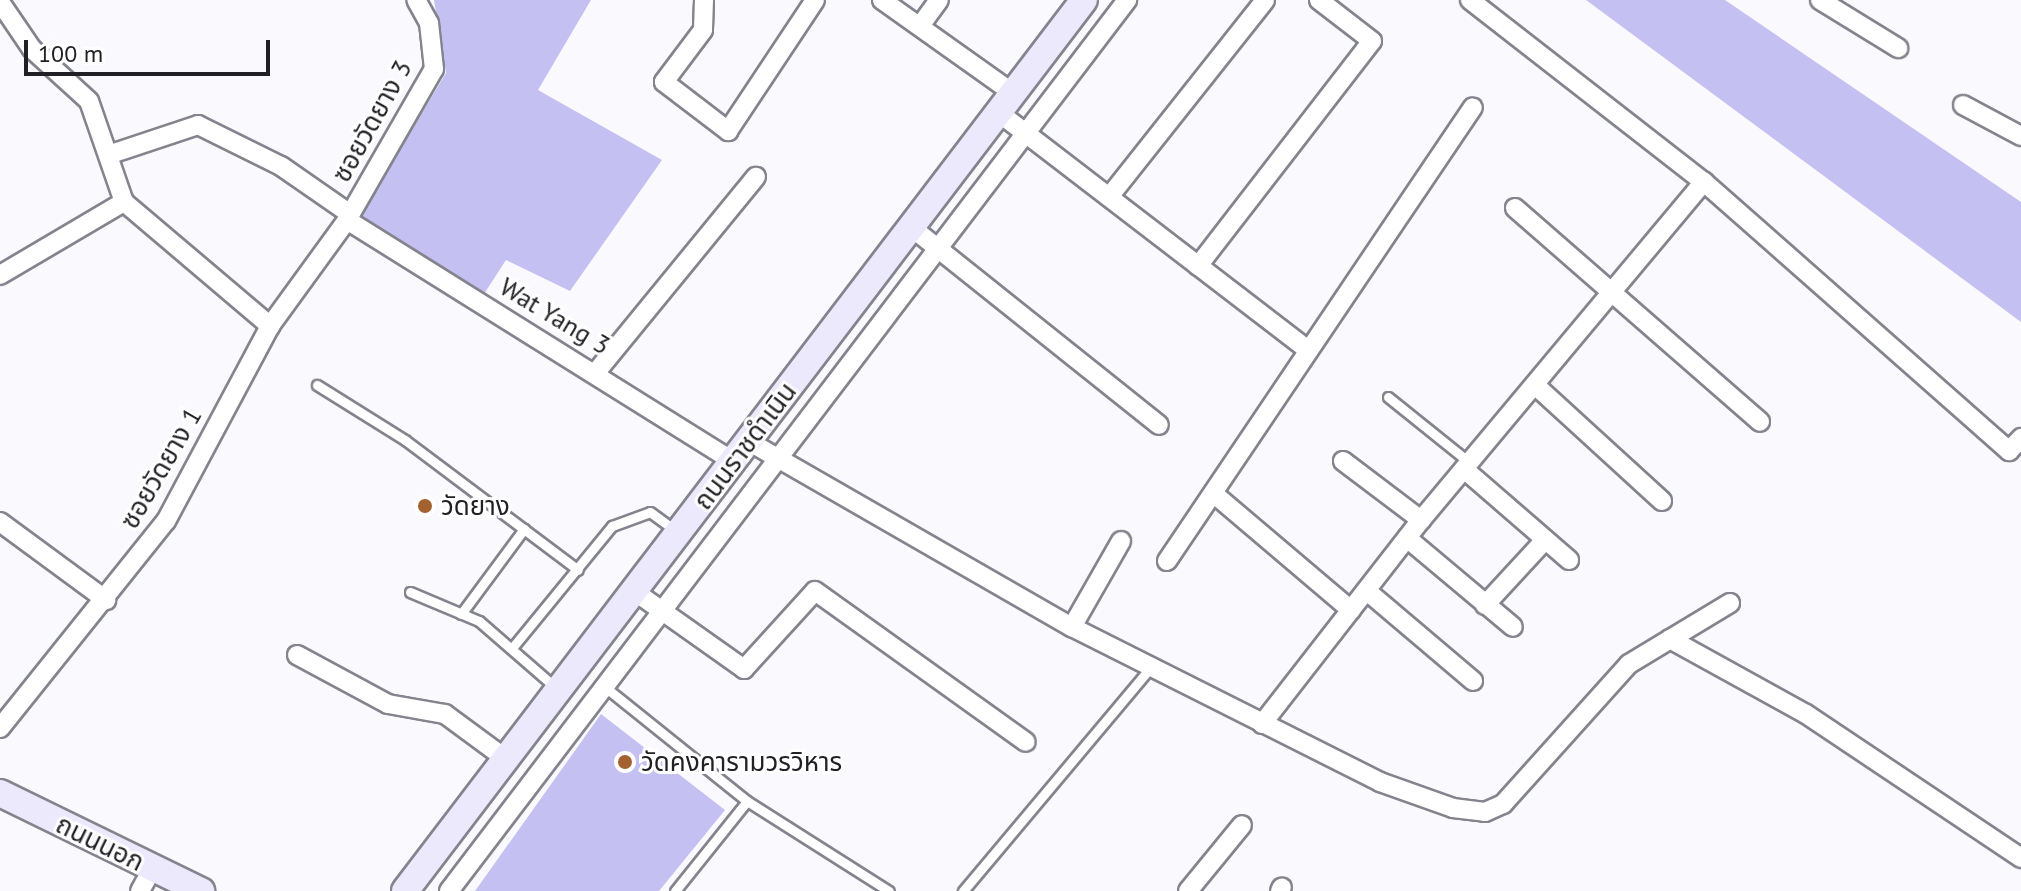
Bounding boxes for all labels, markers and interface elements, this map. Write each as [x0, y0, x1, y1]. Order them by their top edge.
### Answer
scale bar [28, 24, 274, 74]
text: 100 m [38, 38, 103, 69]
street label: ซอยวัดยาง 3 [326, 55, 418, 187]
street label: Wat Yang 3 [494, 271, 616, 361]
street label: ถนนราชดำเนิน [687, 376, 803, 516]
street label: ซอยวัดยาง 1 [114, 402, 208, 534]
place label: วัดยาง [441, 490, 510, 522]
marker: วัดยาง [416, 497, 434, 515]
place label: วัดคงคารามวรวิหาร [641, 746, 842, 778]
marker: วัดคงคารามวรวิหาร [616, 753, 634, 771]
street label: ถนนนอก [51, 808, 149, 878]

